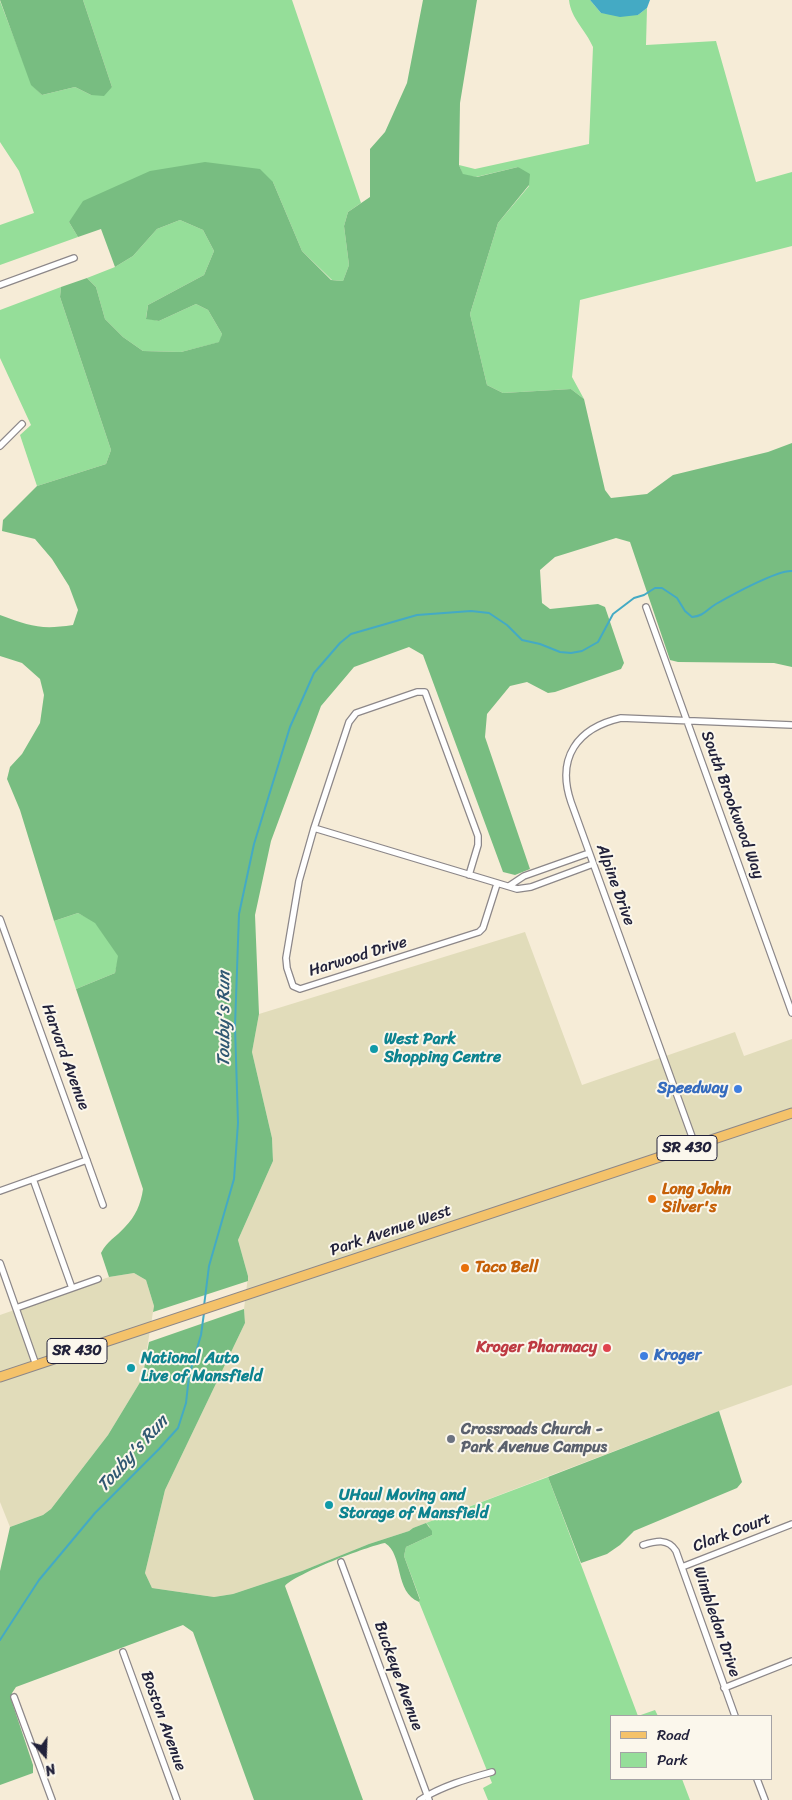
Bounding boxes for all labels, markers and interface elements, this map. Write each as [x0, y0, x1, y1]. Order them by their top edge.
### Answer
street label: South Brookwood Way [696, 728, 768, 882]
street label: Alpine Drive [591, 842, 639, 928]
street label: Harwood Drive [307, 933, 409, 981]
water label: Touby's Run [213, 971, 235, 1067]
street label: Harvard Avenue [37, 1001, 93, 1113]
place label: West Park Shopping Centre [384, 1030, 501, 1068]
marker: West Park Shopping Centre [368, 1043, 380, 1055]
place label: Speedway [657, 1079, 728, 1099]
marker: Speedway [732, 1083, 744, 1095]
road number: SR 430 [657, 1136, 717, 1160]
place label: Long John Silver's [662, 1180, 731, 1218]
marker: Long John Silver's [646, 1193, 658, 1205]
street label: Park Avenue West [328, 1201, 454, 1261]
place label: Taco Bell [475, 1258, 538, 1278]
marker: Taco Bell [459, 1262, 471, 1274]
road number: SR 430 [47, 1338, 107, 1364]
place label: Kroger Pharmacy [476, 1338, 597, 1358]
marker: Kroger Pharmacy [601, 1342, 613, 1354]
place label: Kroger [654, 1346, 701, 1366]
place label: National Auto Live of Mansfield [141, 1349, 262, 1387]
marker: Kroger [638, 1350, 650, 1362]
marker: National Auto Live of Mansfield [125, 1362, 137, 1374]
water label: Touby's Run [93, 1411, 173, 1497]
place label: Crossroads Church - Park Avenue Campus [461, 1420, 607, 1458]
marker: Crossroads Church - Park Avenue Campus [445, 1433, 457, 1445]
place label: UHaul Moving and Storage of Mansfield [339, 1486, 488, 1524]
marker: UHaul Moving and Storage of Mansfield [323, 1499, 335, 1511]
street label: Clark Court [690, 1509, 774, 1557]
street label: Wimbledon Drive [688, 1564, 744, 1680]
street label: Buckeye Avenue [369, 1619, 427, 1733]
street label: Boston Avenue [136, 1669, 190, 1773]
legend [610, 1715, 772, 1780]
text: Road [657, 1722, 689, 1748]
north arrow [20, 1730, 70, 1780]
text: Park [657, 1747, 688, 1773]
text: N [41, 1756, 59, 1783]

